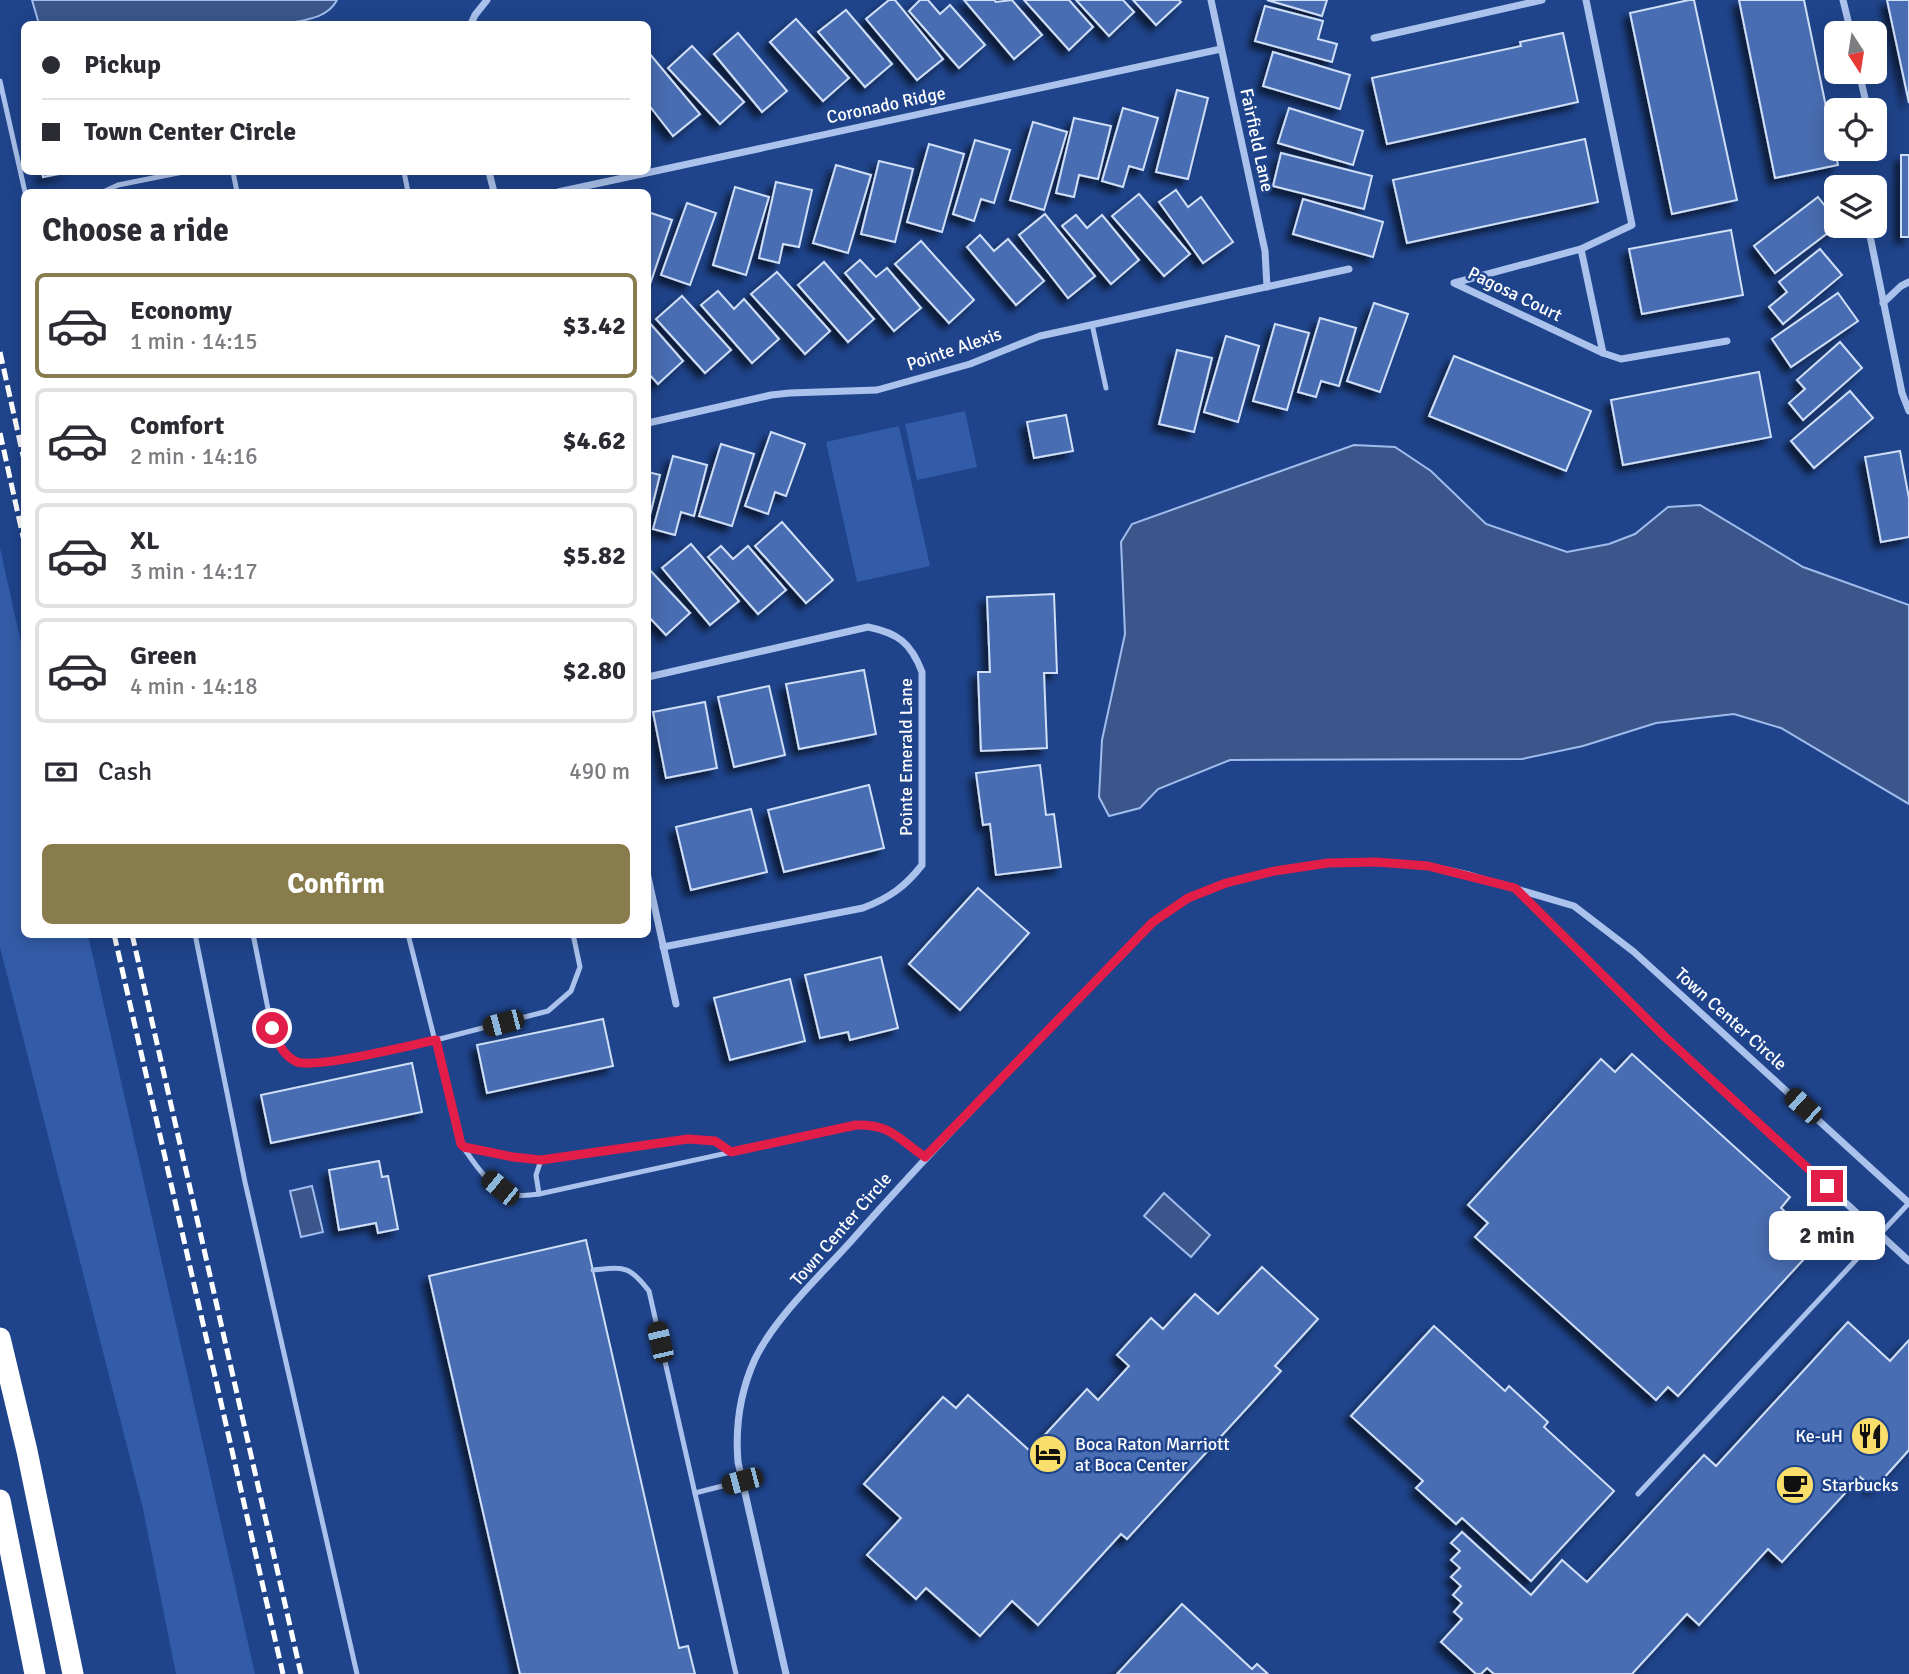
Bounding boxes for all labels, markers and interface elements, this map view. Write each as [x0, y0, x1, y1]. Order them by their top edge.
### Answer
north arrow [1824, 21, 1886, 84]
map controls [1824, 21, 1887, 238]
text: Pickup [84, 49, 161, 81]
street label: Coronado Ridge [824, 82, 948, 128]
street label: Fairfield Lane [1235, 86, 1279, 194]
button: locate [1824, 98, 1887, 161]
text: Town Center Circle [84, 116, 296, 148]
button: layers [1824, 175, 1887, 238]
text: Choose a ride [42, 211, 229, 250]
street label: Pagosa Court [1464, 262, 1566, 326]
icon: car [46, 294, 109, 357]
text: Economy [130, 295, 232, 327]
text: $3.42 [562, 310, 626, 342]
street label: Pointe Alexis [904, 322, 1004, 376]
text: 1 min · 14:15 [130, 327, 258, 356]
icon: car [46, 409, 109, 472]
text: Comfort [130, 410, 224, 442]
text: $4.62 [562, 425, 626, 457]
text: 2 min · 14:16 [130, 442, 258, 471]
icon: car [46, 524, 109, 587]
text: XL [130, 525, 160, 557]
text: $5.82 [562, 540, 626, 572]
text: 3 min · 14:17 [130, 557, 258, 586]
icon: car [46, 639, 109, 702]
text: Green [130, 640, 197, 672]
text: $2.80 [562, 655, 626, 687]
text: 4 min · 14:18 [130, 672, 258, 701]
street label: Pointe Emerald Lane [895, 678, 917, 836]
icon: cash [42, 753, 80, 791]
text: Cash [98, 756, 152, 788]
text: 490 m [569, 757, 630, 786]
button: Confirm [42, 844, 630, 924]
street label: Town Center Circle [1670, 963, 1792, 1075]
car [480, 1007, 527, 1039]
route start [256, 1012, 288, 1044]
car [1781, 1084, 1826, 1128]
car [478, 1167, 523, 1209]
street label: Town Center Circle [786, 1168, 896, 1290]
route end [1811, 1170, 1843, 1202]
callout: 2 min [1769, 1210, 1885, 1260]
text: 2 min [1799, 1221, 1855, 1250]
car [646, 1319, 675, 1365]
restaurant icon: Ke-uH [1849, 1415, 1891, 1457]
place label: Ke-uH [1795, 1425, 1843, 1447]
hotel icon: Boca Raton Marriott at Boca Center [1027, 1433, 1069, 1475]
place label: Boca Raton Marriott at Boca Center [1075, 1433, 1230, 1476]
cafe icon: Starbucks [1774, 1464, 1816, 1506]
car [719, 1465, 766, 1497]
place label: Starbucks [1822, 1474, 1899, 1496]

